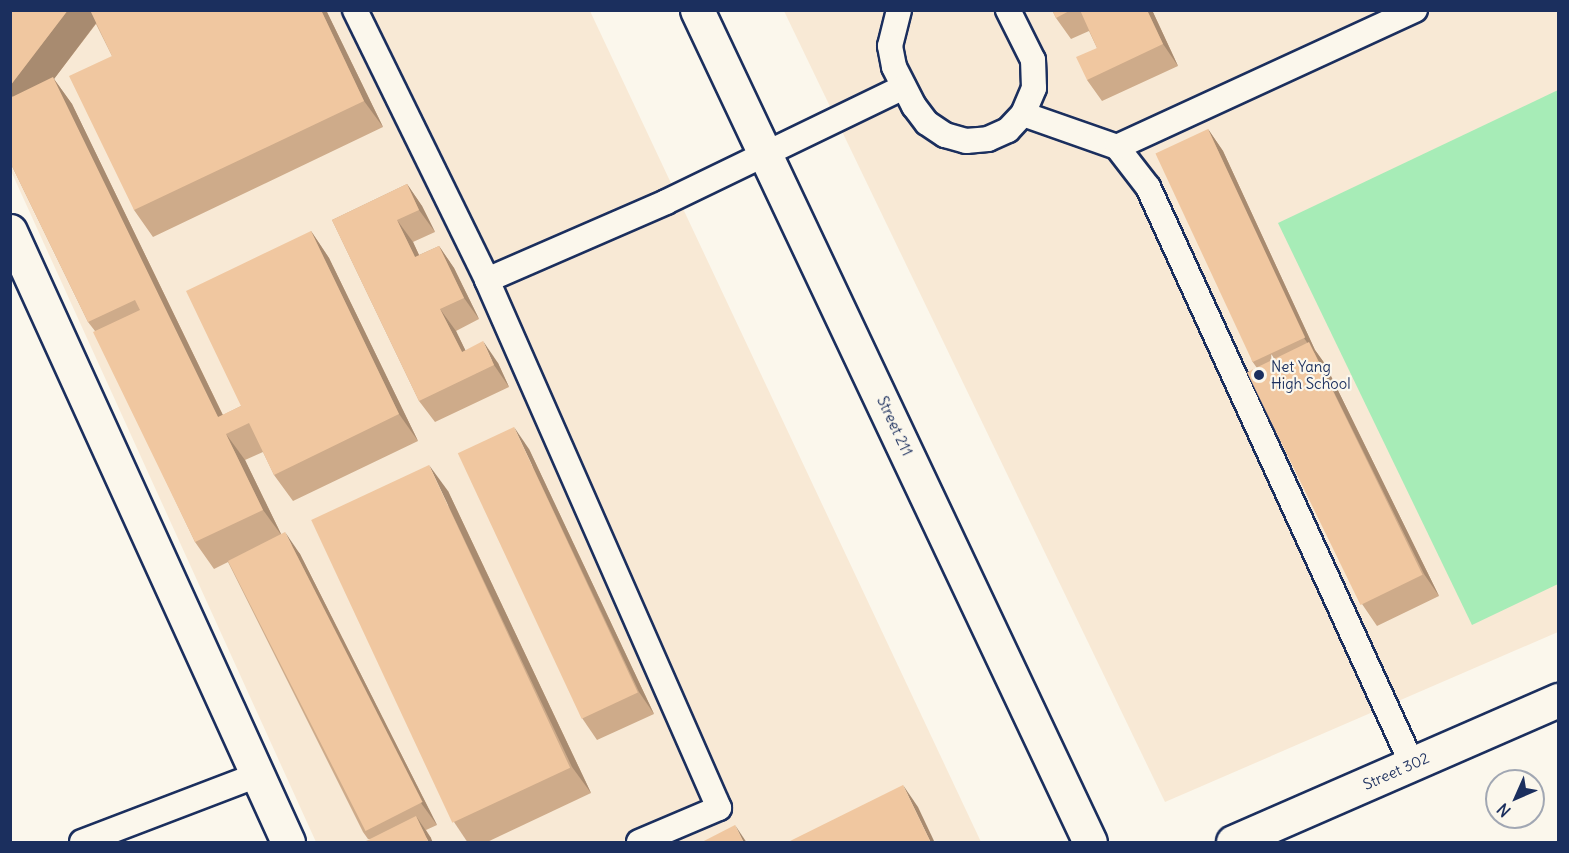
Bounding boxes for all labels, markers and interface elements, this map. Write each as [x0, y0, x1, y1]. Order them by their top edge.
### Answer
place label: Net Yang High School [1271, 357, 1351, 392]
marker: Net Yang High School [1252, 368, 1266, 382]
street label: Street 211 [873, 393, 917, 459]
street label: Street 302 [1360, 748, 1432, 794]
north arrow [1485, 769, 1545, 829]
text: N [1493, 799, 1515, 821]

